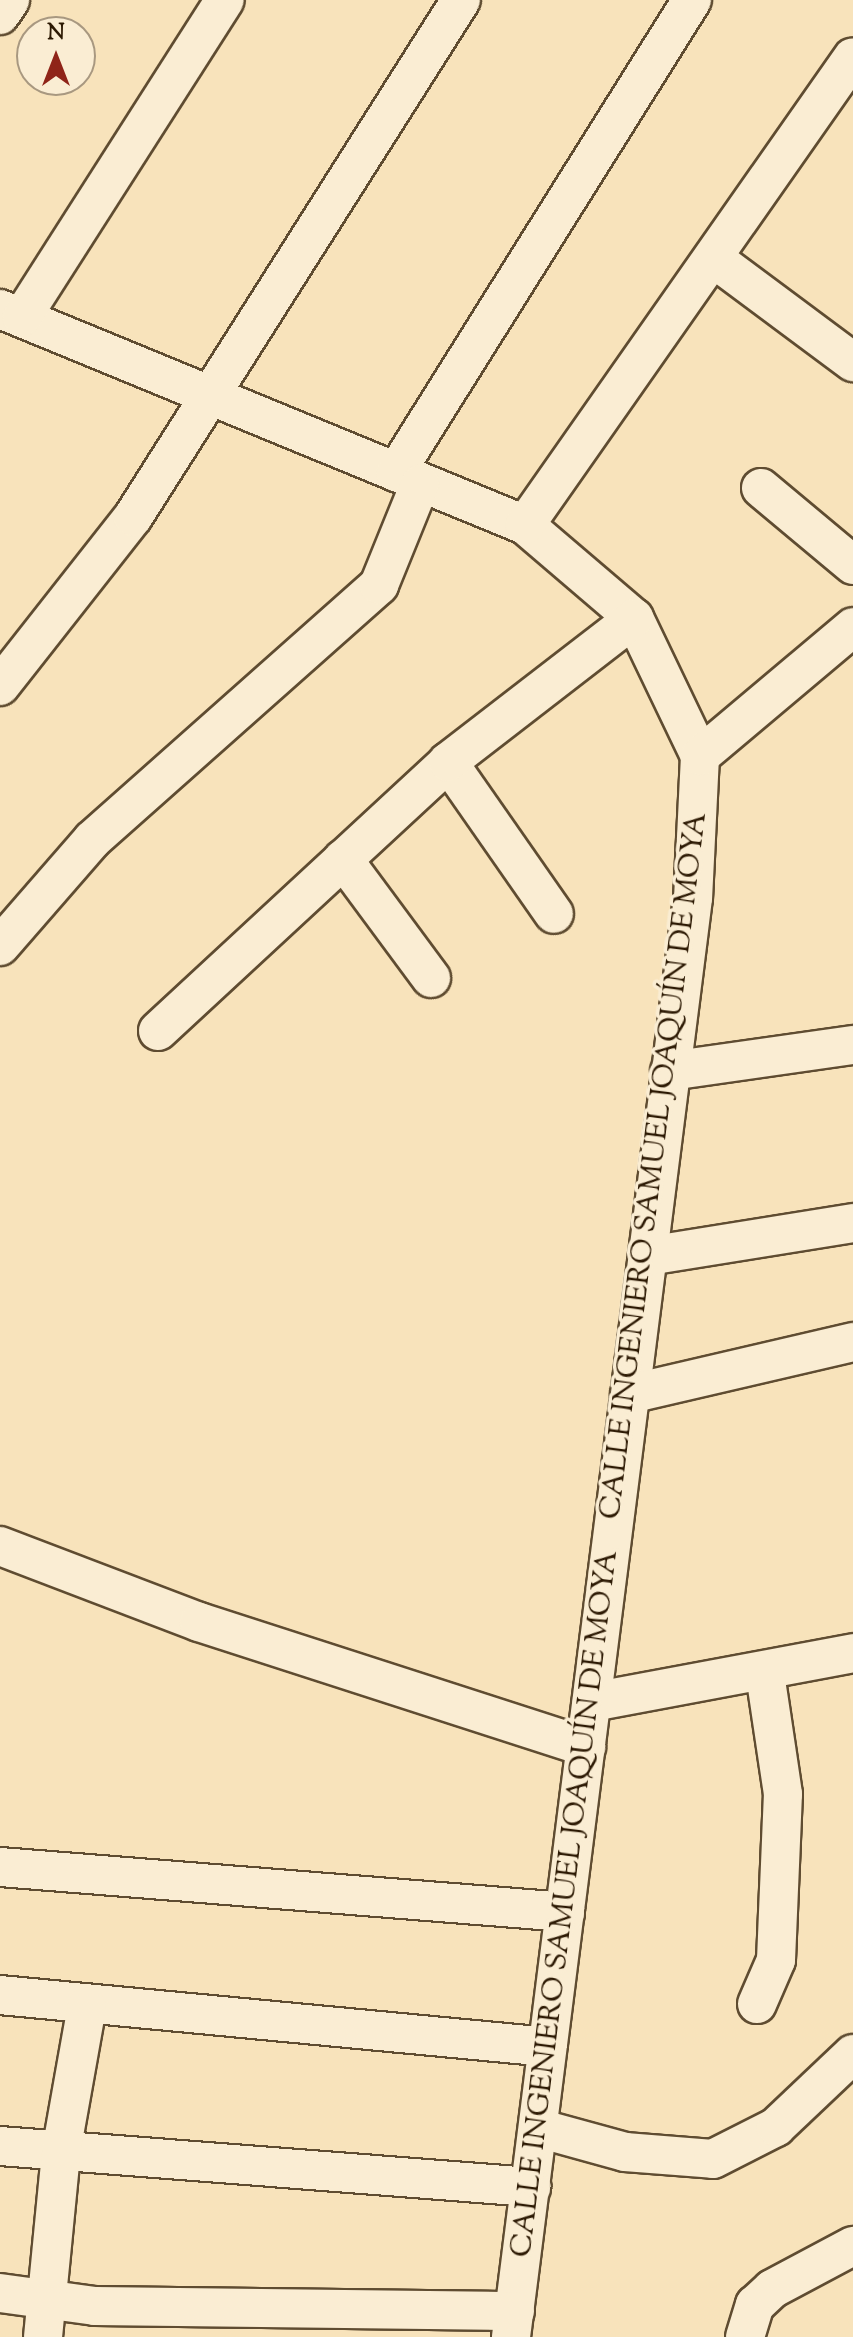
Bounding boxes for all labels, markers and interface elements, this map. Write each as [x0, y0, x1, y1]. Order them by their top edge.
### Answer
north arrow [16, 16, 96, 96]
text: N [47, 18, 65, 50]
street label: CALLE INGENIERO SAMUEL JOAQUÍN DE MOYA [594, 810, 716, 1522]
street label: CALLE INGENIERO SAMUEL JOAQUÍN DE MOYA [505, 1548, 627, 2260]

